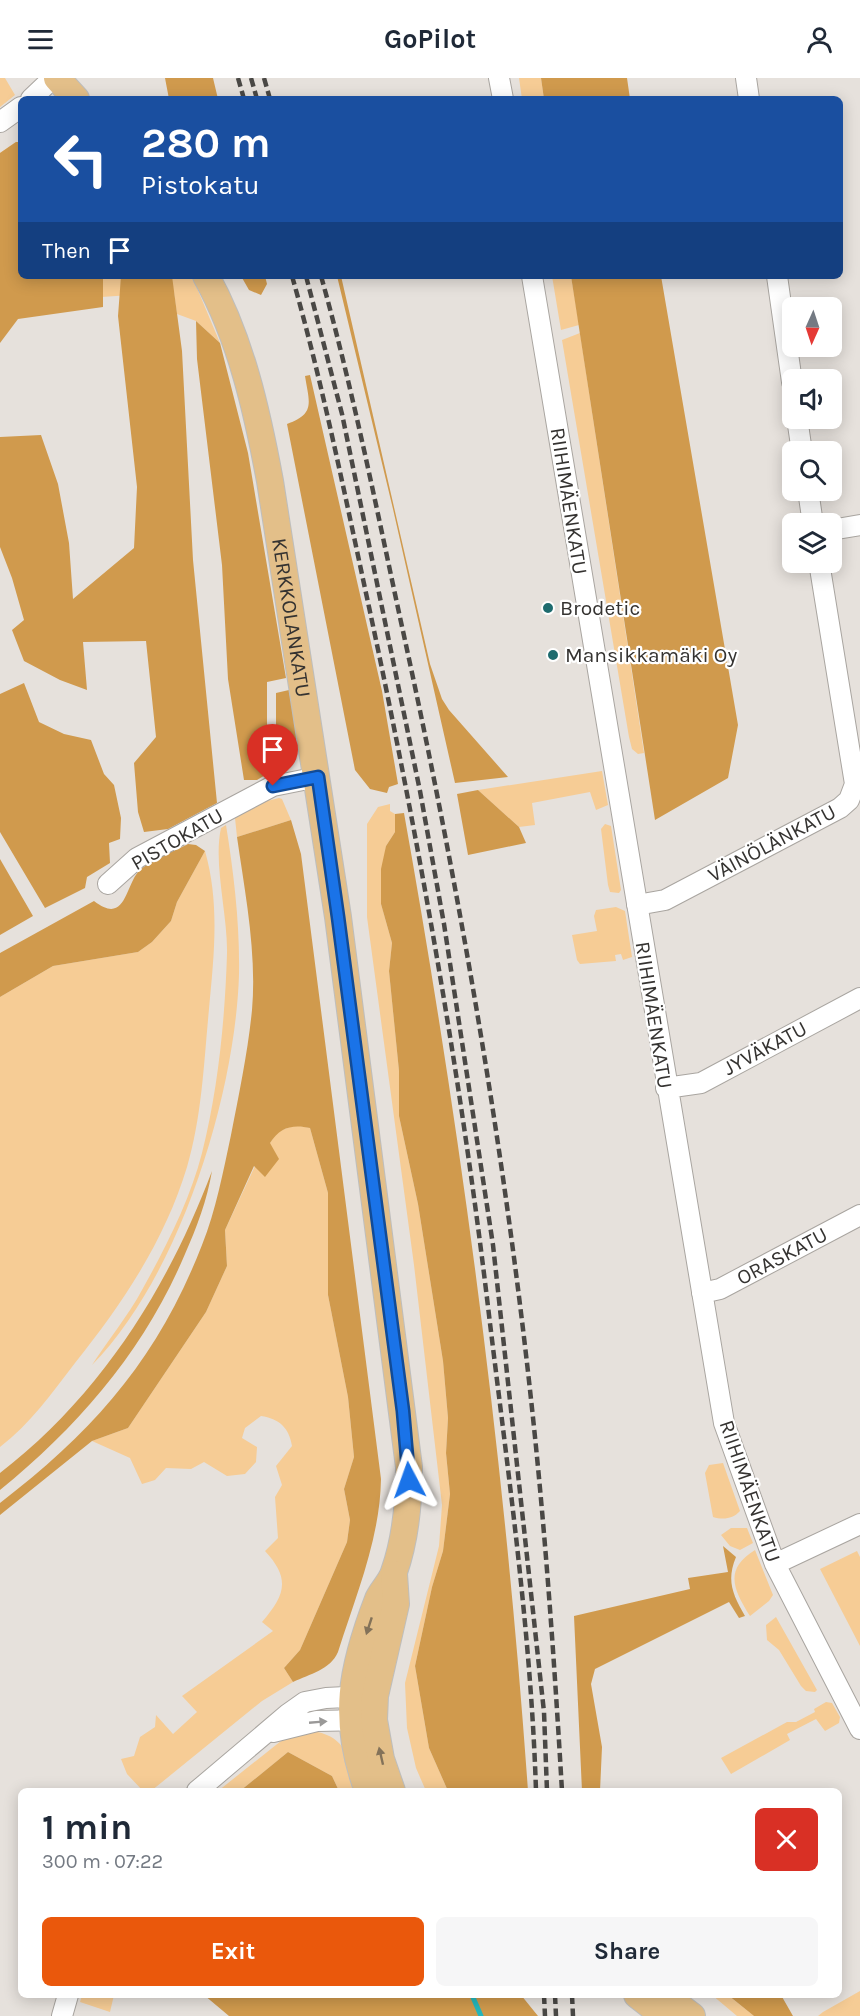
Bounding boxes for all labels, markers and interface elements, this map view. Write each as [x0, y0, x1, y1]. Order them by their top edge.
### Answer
icon: menu [24, 23, 57, 56]
text: GoPilot [384, 23, 476, 55]
icon: person [803, 23, 836, 56]
text: 280 m [141, 118, 271, 168]
icon: left [42, 120, 120, 198]
text: Pistokatu [141, 169, 260, 201]
icon: arrive [103, 234, 136, 267]
text: Then [42, 238, 91, 264]
north arrow [782, 297, 842, 357]
map controls [782, 297, 842, 573]
button: sound [782, 369, 842, 429]
street label: RIIHIMÄENKATU [546, 426, 592, 576]
button: search [782, 441, 842, 501]
button: layers [782, 513, 842, 573]
street label: KERKKOLANKATU [267, 536, 316, 699]
place label: Brodetic [560, 596, 640, 620]
marker: Brodetic [541, 601, 555, 615]
place label: Mansikkamäki Oy [565, 643, 737, 667]
marker: Mansikkamäki Oy [546, 648, 560, 662]
pin [247, 724, 298, 786]
icon: arrive [256, 733, 289, 766]
street label: VÄINÖLÄNKATU [704, 799, 840, 887]
street label: PISTOKATU [127, 803, 227, 875]
street label: RIIHIMÄENKATU [631, 940, 677, 1090]
street label: JYVÄKATU [719, 1016, 811, 1080]
street label: ORASKATU [732, 1222, 832, 1290]
street label: RIIHIMÄENKATU [714, 1417, 786, 1565]
position arrow [377, 1448, 441, 1512]
one-way arrow [364, 1617, 374, 1635]
one-way arrow [309, 1717, 328, 1727]
one-way arrow [376, 1746, 385, 1765]
text: 1 min [42, 1806, 132, 1848]
button: close [755, 1808, 818, 1871]
text: 300 m · 07:22 [42, 1850, 163, 1873]
button: Exit [42, 1917, 424, 1986]
button: Share [436, 1917, 818, 1986]

